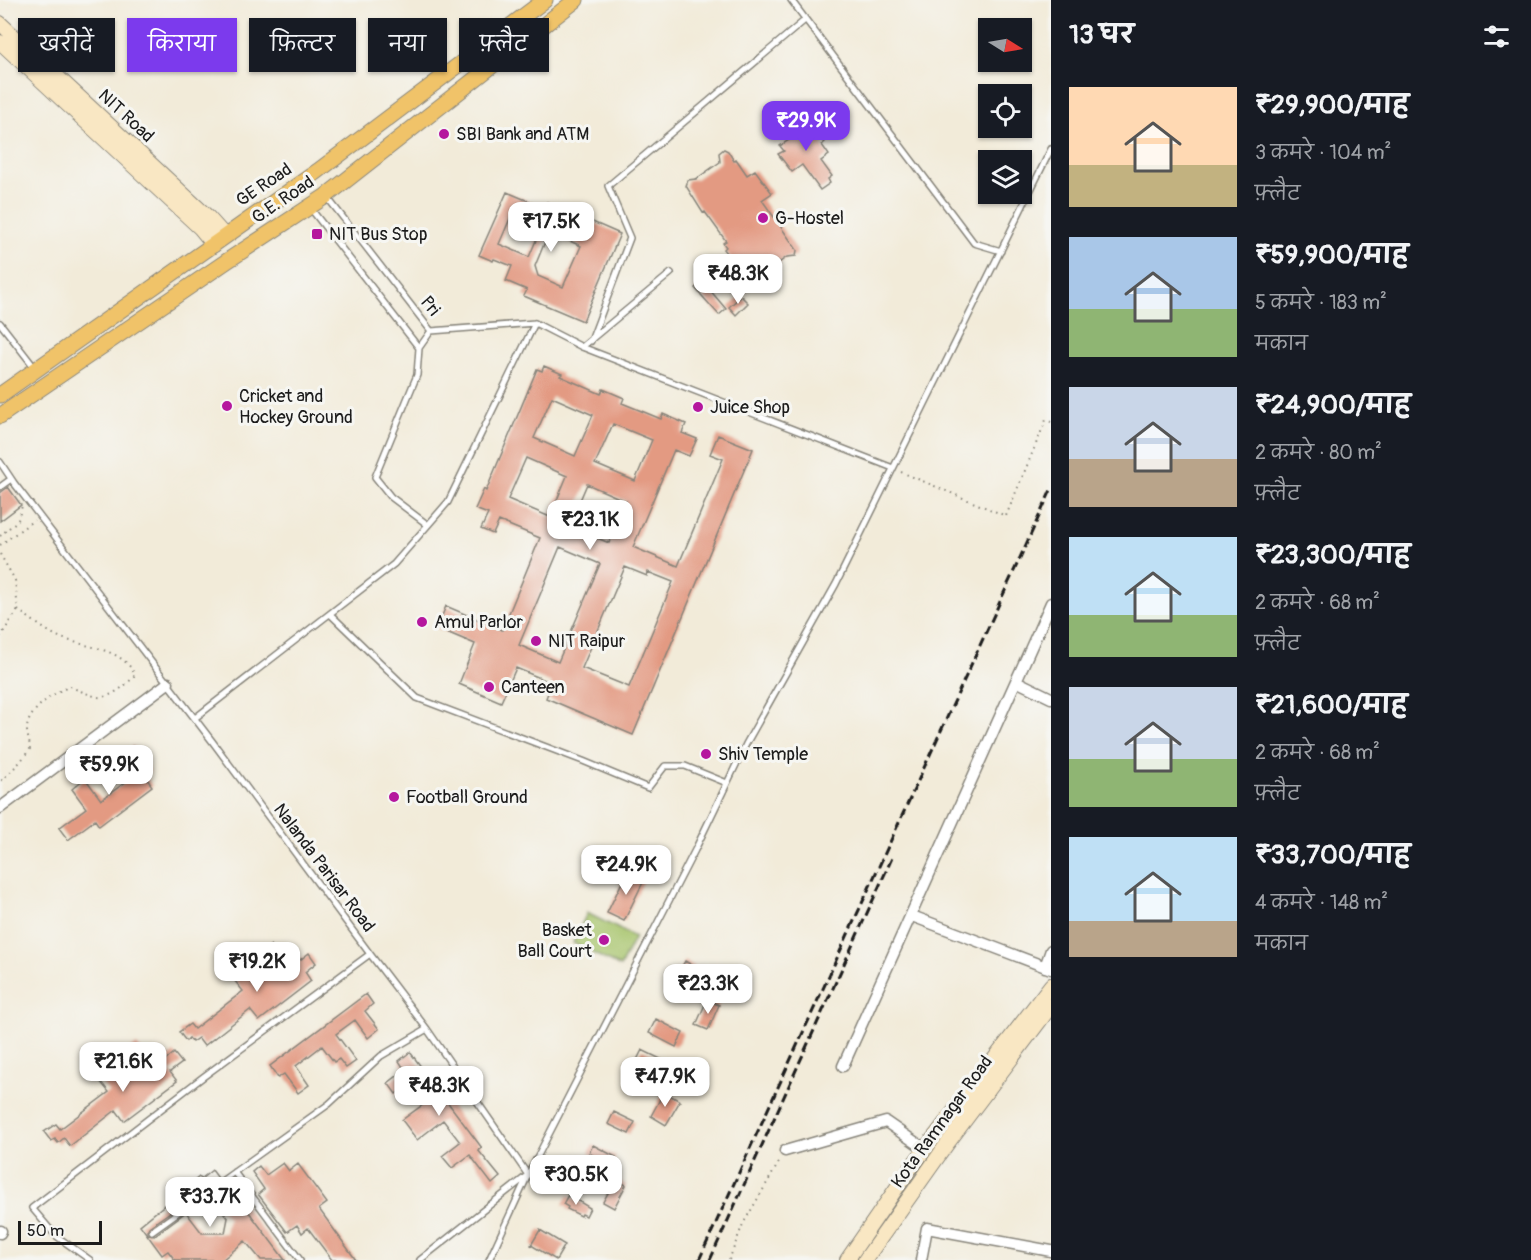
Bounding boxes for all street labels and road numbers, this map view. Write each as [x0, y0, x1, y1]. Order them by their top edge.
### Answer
street label: NIT Road [93, 84, 159, 148]
street label: GE Road [232, 158, 296, 212]
street label: G.E. Road [247, 171, 319, 229]
street label: Pri [415, 291, 445, 321]
street label: Nalanda Parisar Road [268, 799, 380, 937]
street label: Kota Ramnagar Road [886, 1051, 998, 1193]

